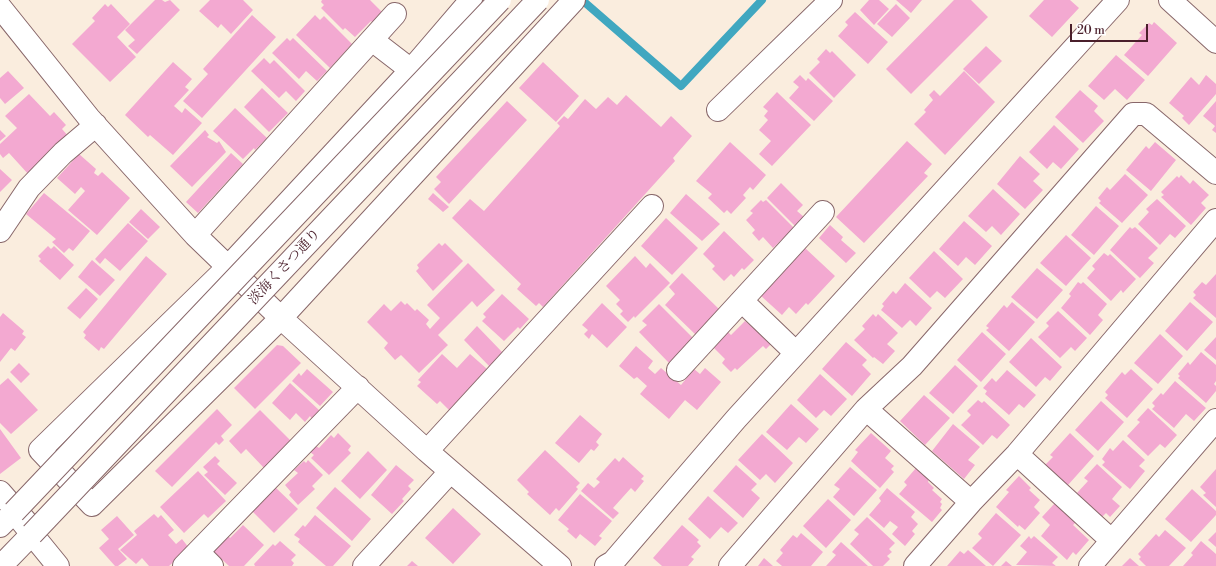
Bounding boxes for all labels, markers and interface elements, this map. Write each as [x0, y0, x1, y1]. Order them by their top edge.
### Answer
scale bar [1072, 16, 1150, 42]
text: 20 m [1077, 23, 1105, 38]
street label: 淡海くさつ通り [245, 225, 325, 309]

